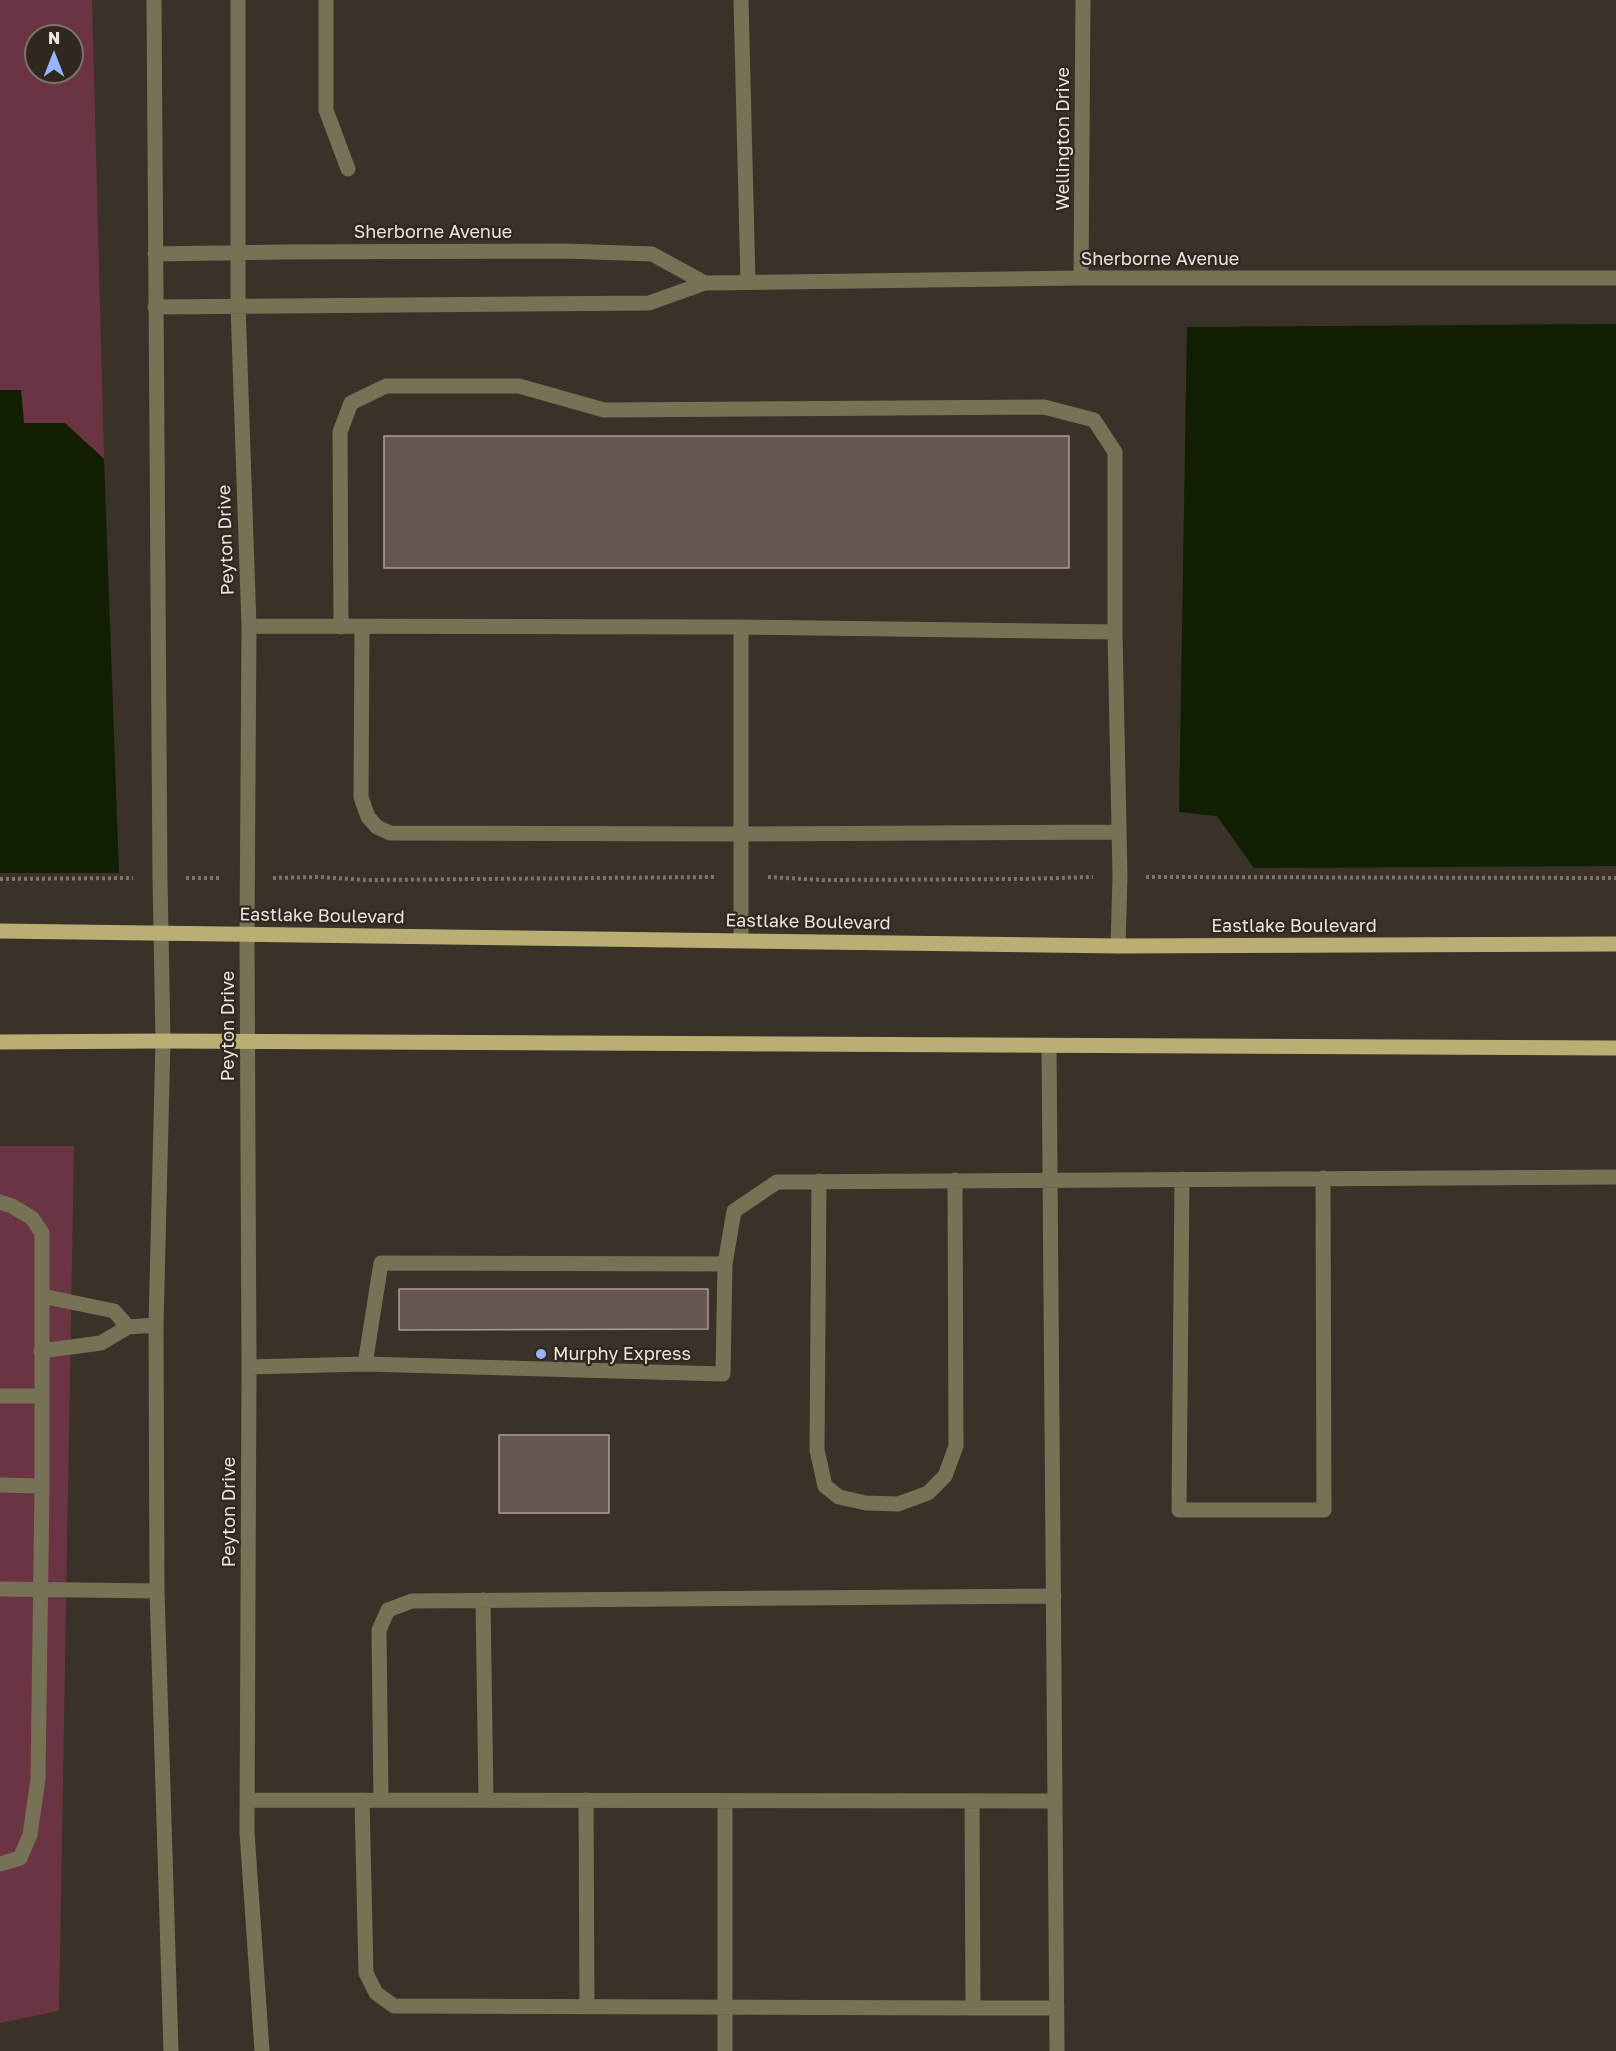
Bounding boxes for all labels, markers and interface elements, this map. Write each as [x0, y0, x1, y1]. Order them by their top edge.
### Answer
north arrow [24, 24, 84, 84]
text: N [48, 28, 60, 48]
street label: Wellington Drive [1052, 67, 1074, 211]
street label: Sherborne Avenue [354, 221, 512, 243]
street label: Sherborne Avenue [1081, 248, 1239, 270]
street label: Peyton Drive [213, 484, 239, 596]
street label: Eastlake Boulevard [239, 904, 405, 928]
street label: Eastlake Boulevard [725, 910, 891, 934]
street label: Eastlake Boulevard [1211, 915, 1377, 937]
street label: Peyton Drive [217, 971, 239, 1081]
place label: Murphy Express [553, 1343, 691, 1365]
marker: Murphy Express [534, 1347, 548, 1361]
street label: Peyton Drive [218, 1457, 240, 1567]

